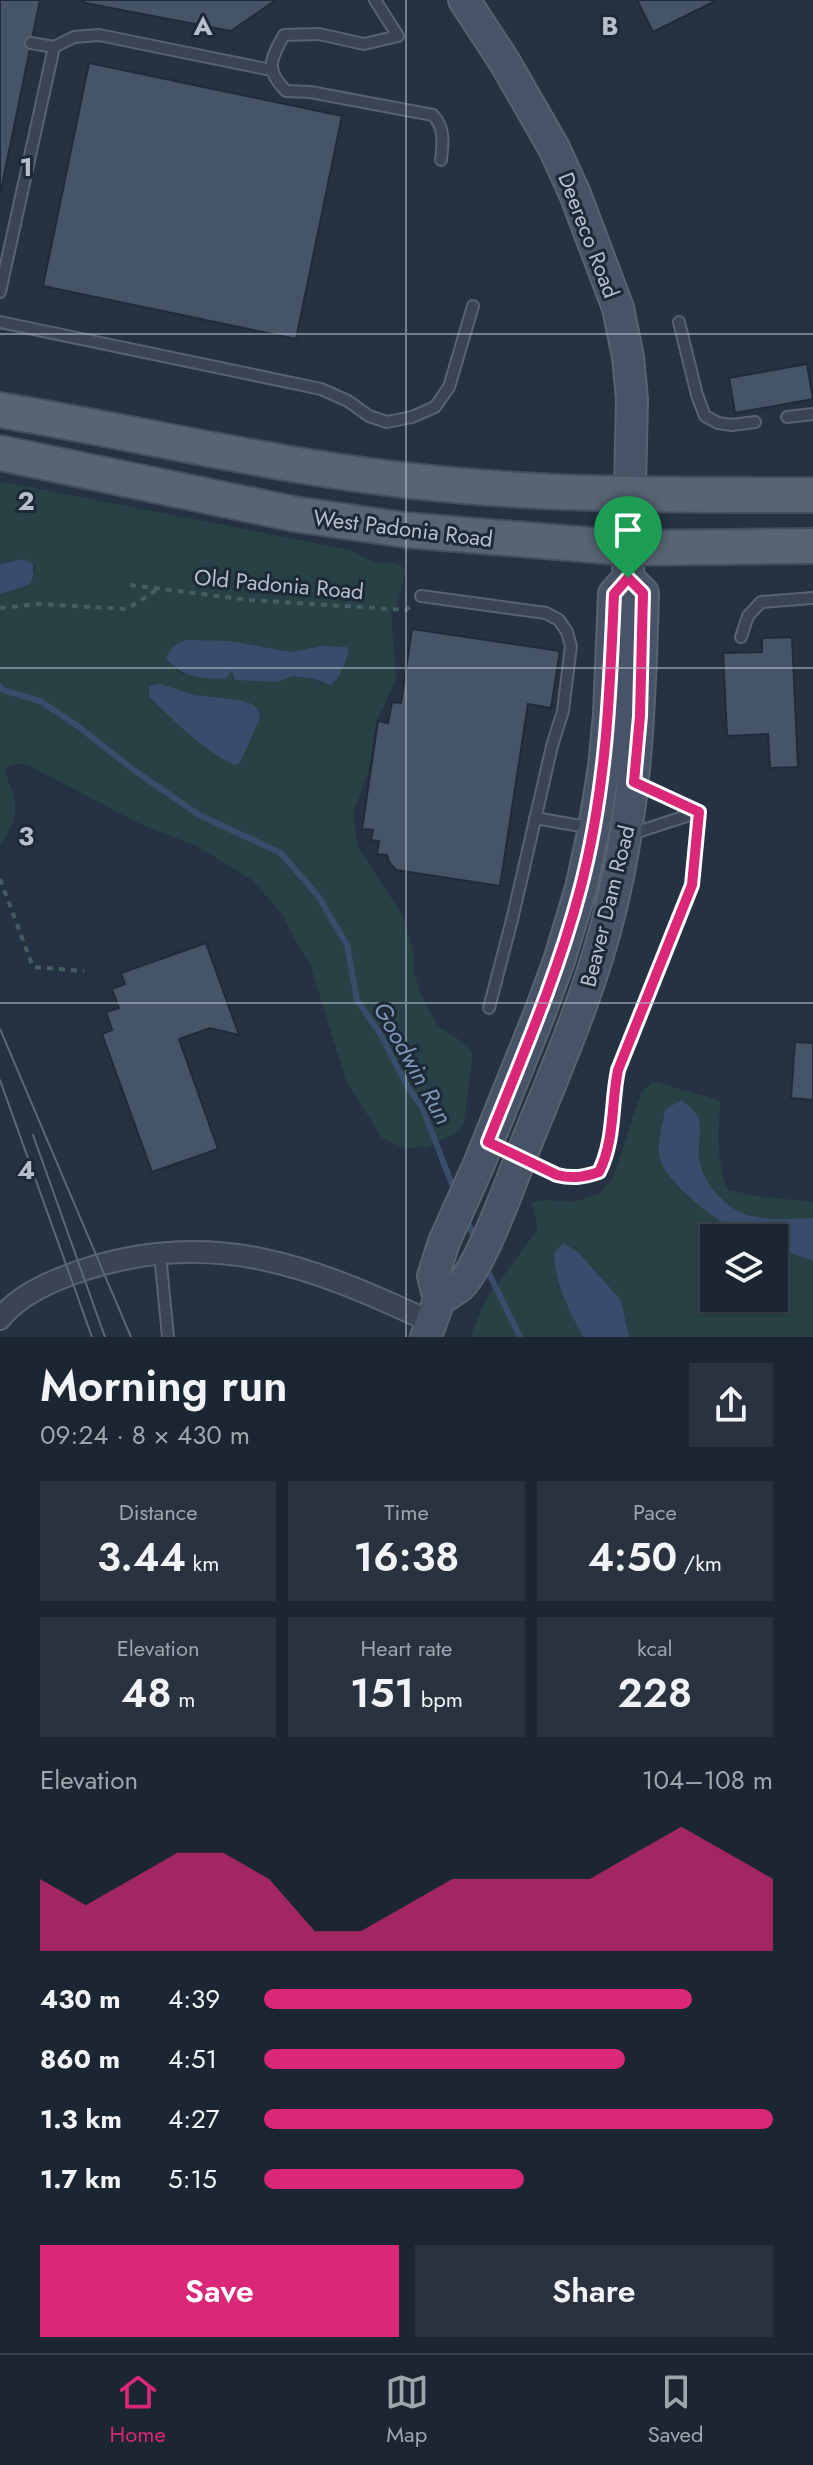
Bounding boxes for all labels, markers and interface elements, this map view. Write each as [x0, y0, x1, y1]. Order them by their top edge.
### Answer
text: A [192, 7, 213, 45]
text: B [601, 7, 619, 45]
text: 1 [19, 148, 33, 186]
street label: Deereco Road [550, 167, 628, 303]
text: 2 [17, 482, 35, 520]
pin [594, 496, 662, 578]
street label: West Padonia Road [311, 501, 495, 555]
icon: arrive [606, 508, 650, 552]
street label: Old Padonia Road [193, 561, 365, 607]
text: 3 [18, 817, 34, 855]
street label: Beaver Dam Road [571, 822, 643, 990]
water label: Goodwin Run [365, 995, 461, 1131]
text: 4 [17, 1151, 35, 1189]
map controls [700, 1224, 788, 1312]
button: layers [700, 1224, 788, 1312]
text: Morning run [40, 1354, 288, 1418]
button: share [689, 1363, 773, 1447]
text: 09:24 · 8 × 430 m [40, 1416, 250, 1454]
text: Distance [119, 1496, 198, 1528]
text: Time [384, 1496, 429, 1528]
text: Pace [633, 1496, 677, 1528]
text: 3.44 [97, 1528, 186, 1586]
text: 16:38 [354, 1528, 459, 1586]
text: 4:50 [588, 1528, 677, 1586]
text: km [186, 1547, 219, 1579]
text: /km [677, 1547, 722, 1579]
text: Elevation [117, 1632, 200, 1664]
text: Heart rate [361, 1632, 452, 1664]
text: kcal [637, 1632, 673, 1664]
text: 48 [121, 1664, 172, 1722]
text: 151 [350, 1664, 414, 1722]
text: 228 [618, 1664, 692, 1722]
text: m [172, 1683, 195, 1715]
text: bpm [414, 1683, 463, 1715]
text: Elevation [40, 1761, 138, 1799]
text: 104–108 m [642, 1761, 773, 1799]
text: 430 m [40, 1980, 121, 2018]
text: 4:39 [168, 1980, 220, 2018]
text: 860 m [40, 2040, 120, 2078]
text: 4:51 [168, 2040, 217, 2078]
text: 1.3 km [40, 2100, 122, 2138]
text: 4:27 [168, 2100, 219, 2138]
text: 1.7 km [40, 2160, 121, 2198]
text: 5:15 [168, 2160, 217, 2198]
button: Save [40, 2245, 399, 2337]
button: Share [415, 2245, 773, 2337]
tab: Home [110, 2370, 166, 2450]
tab: Map [385, 2370, 429, 2450]
tab: Saved [648, 2370, 703, 2450]

